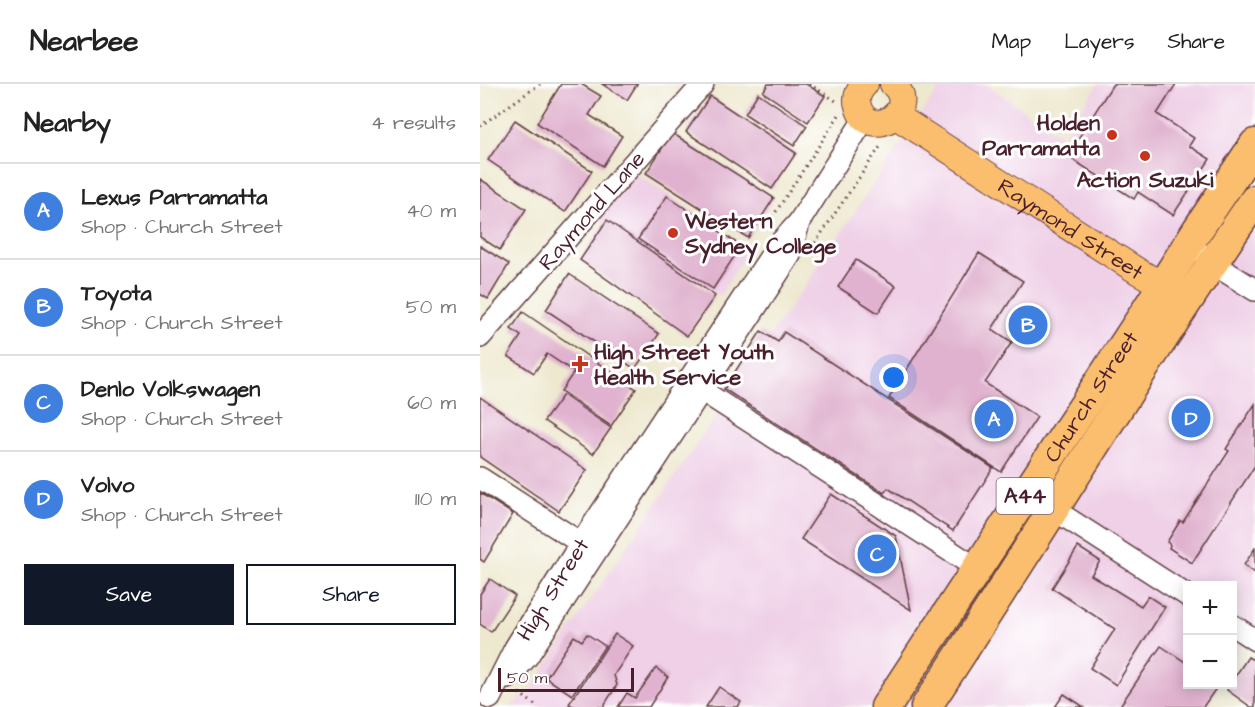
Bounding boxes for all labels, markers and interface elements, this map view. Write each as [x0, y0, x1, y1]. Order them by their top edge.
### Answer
text: Nearbee [30, 22, 138, 61]
text: Map [991, 27, 1031, 56]
text: Layers [1064, 27, 1134, 56]
text: Share [1167, 27, 1225, 56]
text: Nearby [24, 105, 111, 141]
place label: Holden Parramatta [982, 108, 1101, 164]
text: 4 results [371, 109, 456, 137]
marker: Holden Parramatta [1105, 128, 1119, 142]
street label: Raymond Lane [532, 145, 653, 278]
marker: Action Suzuki [1138, 149, 1152, 163]
place label: Action Suzuki [1077, 165, 1214, 196]
street label: Raymond Street [991, 171, 1149, 288]
text: Lexus Parramatta [81, 182, 268, 213]
text: A [37, 197, 50, 225]
text: 40 m [406, 197, 456, 225]
place label: Western Sydney College [684, 206, 836, 264]
text: Shop · Church Street [81, 213, 282, 241]
marker: Western Sydney College [666, 226, 680, 240]
text: Toyota [81, 278, 152, 309]
text: B [36, 293, 51, 321]
text: 50 m [406, 293, 456, 321]
pin: B [1008, 302, 1048, 348]
text: Shop · Church Street [81, 309, 282, 337]
street label: Church Street [1037, 325, 1146, 469]
place label: High Street Youth Health Service [594, 337, 775, 393]
marker: High Street Youth Health Service [571, 355, 589, 373]
your location [879, 363, 908, 392]
text: Denlo Volkswagen [81, 374, 260, 405]
text: C [36, 389, 51, 417]
text: 60 m [407, 389, 456, 417]
pin: A [974, 396, 1014, 442]
pin: D [1172, 396, 1210, 440]
text: Shop · Church Street [81, 405, 282, 433]
text: Volvo [81, 470, 134, 501]
road number: A44 [996, 478, 1054, 514]
text: D [37, 485, 50, 513]
text: 110 m [415, 485, 456, 513]
text: Shop · Church Street [81, 501, 282, 529]
street label: High Street [510, 532, 598, 648]
pin: C [858, 532, 896, 576]
button: Save [24, 564, 234, 625]
button: Share [246, 564, 456, 625]
map controls [1183, 581, 1237, 689]
button: + [1183, 581, 1237, 635]
button: − [1183, 635, 1237, 689]
scale bar [498, 665, 634, 692]
text: 50 m [507, 667, 547, 689]

